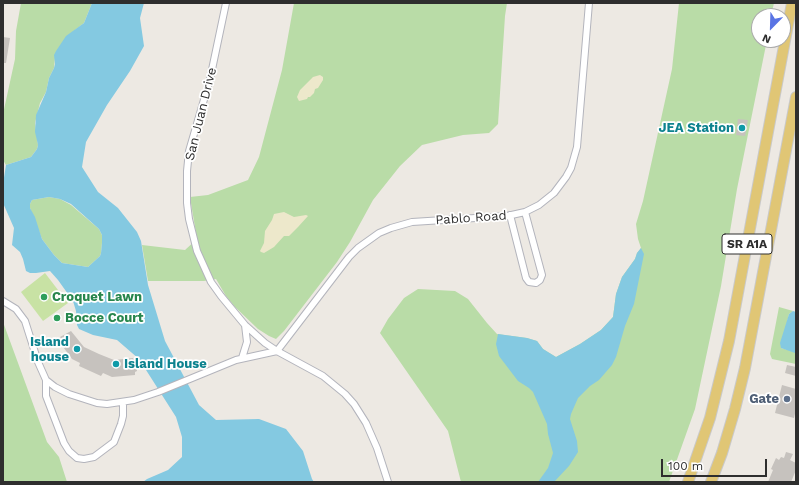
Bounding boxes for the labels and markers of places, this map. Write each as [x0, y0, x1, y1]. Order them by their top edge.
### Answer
place label: JEA Station [658, 120, 734, 136]
marker: JEA Station [737, 123, 747, 133]
place label: Croquet Lawn [52, 289, 142, 305]
marker: Croquet Lawn [39, 292, 49, 302]
place label: Bocce Court [65, 310, 143, 326]
marker: Bocce Court [52, 313, 62, 323]
place label: Island house [30, 334, 69, 365]
marker: Island house [72, 344, 82, 354]
place label: Island House [124, 356, 207, 372]
marker: Island House [111, 359, 121, 369]
place label: Gate [749, 391, 779, 407]
marker: Gate [782, 394, 792, 404]

